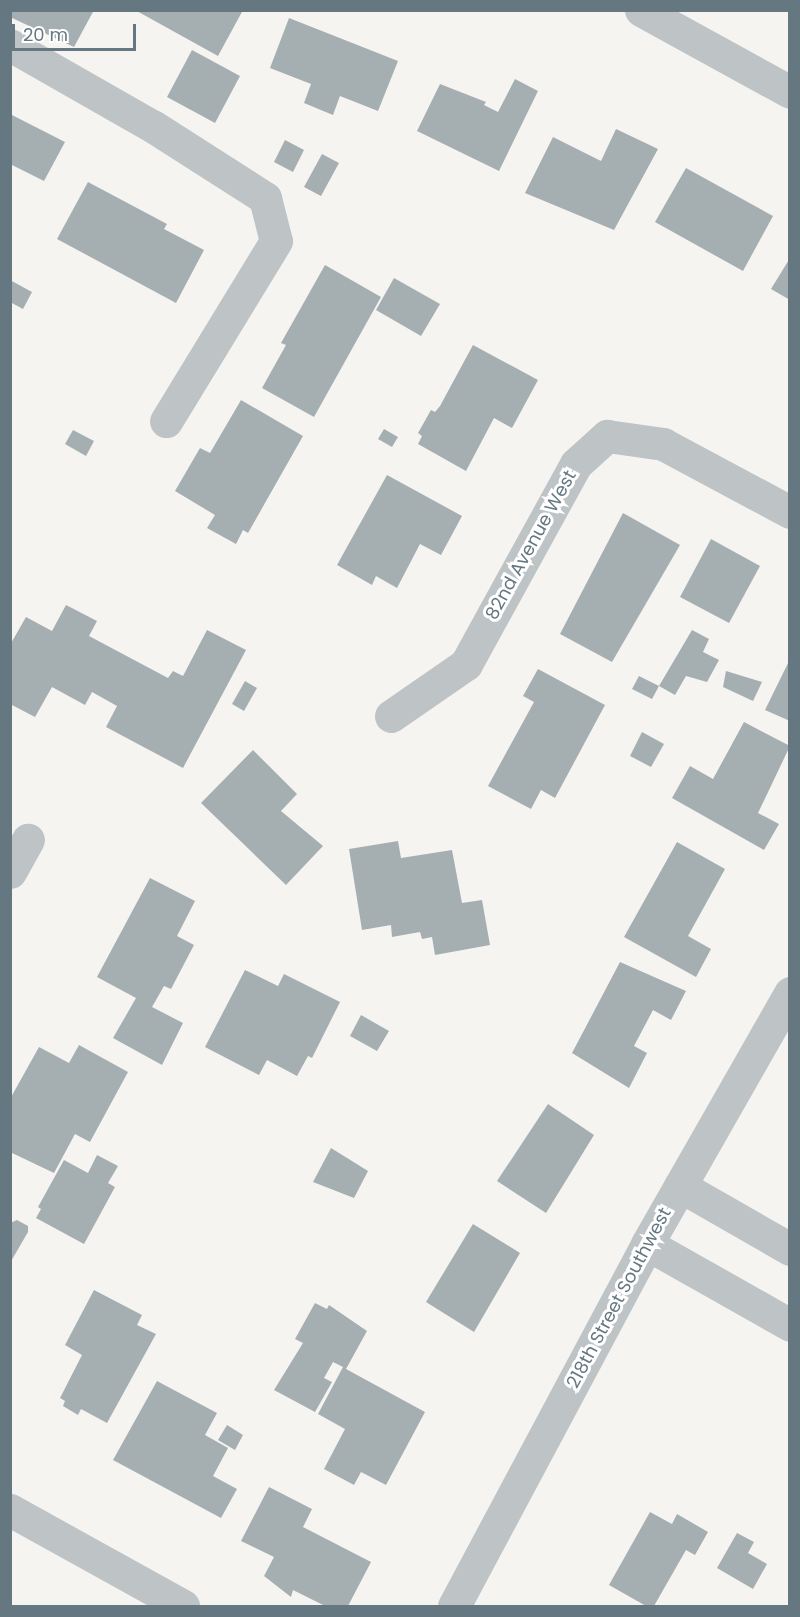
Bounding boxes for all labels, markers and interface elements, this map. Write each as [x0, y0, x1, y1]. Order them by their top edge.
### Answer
scale bar [15, 12, 140, 50]
text: 20 m [23, 22, 68, 47]
street label: 82nd Avenue West [481, 467, 581, 623]
street label: 218th Street Southwest [562, 1204, 676, 1392]

